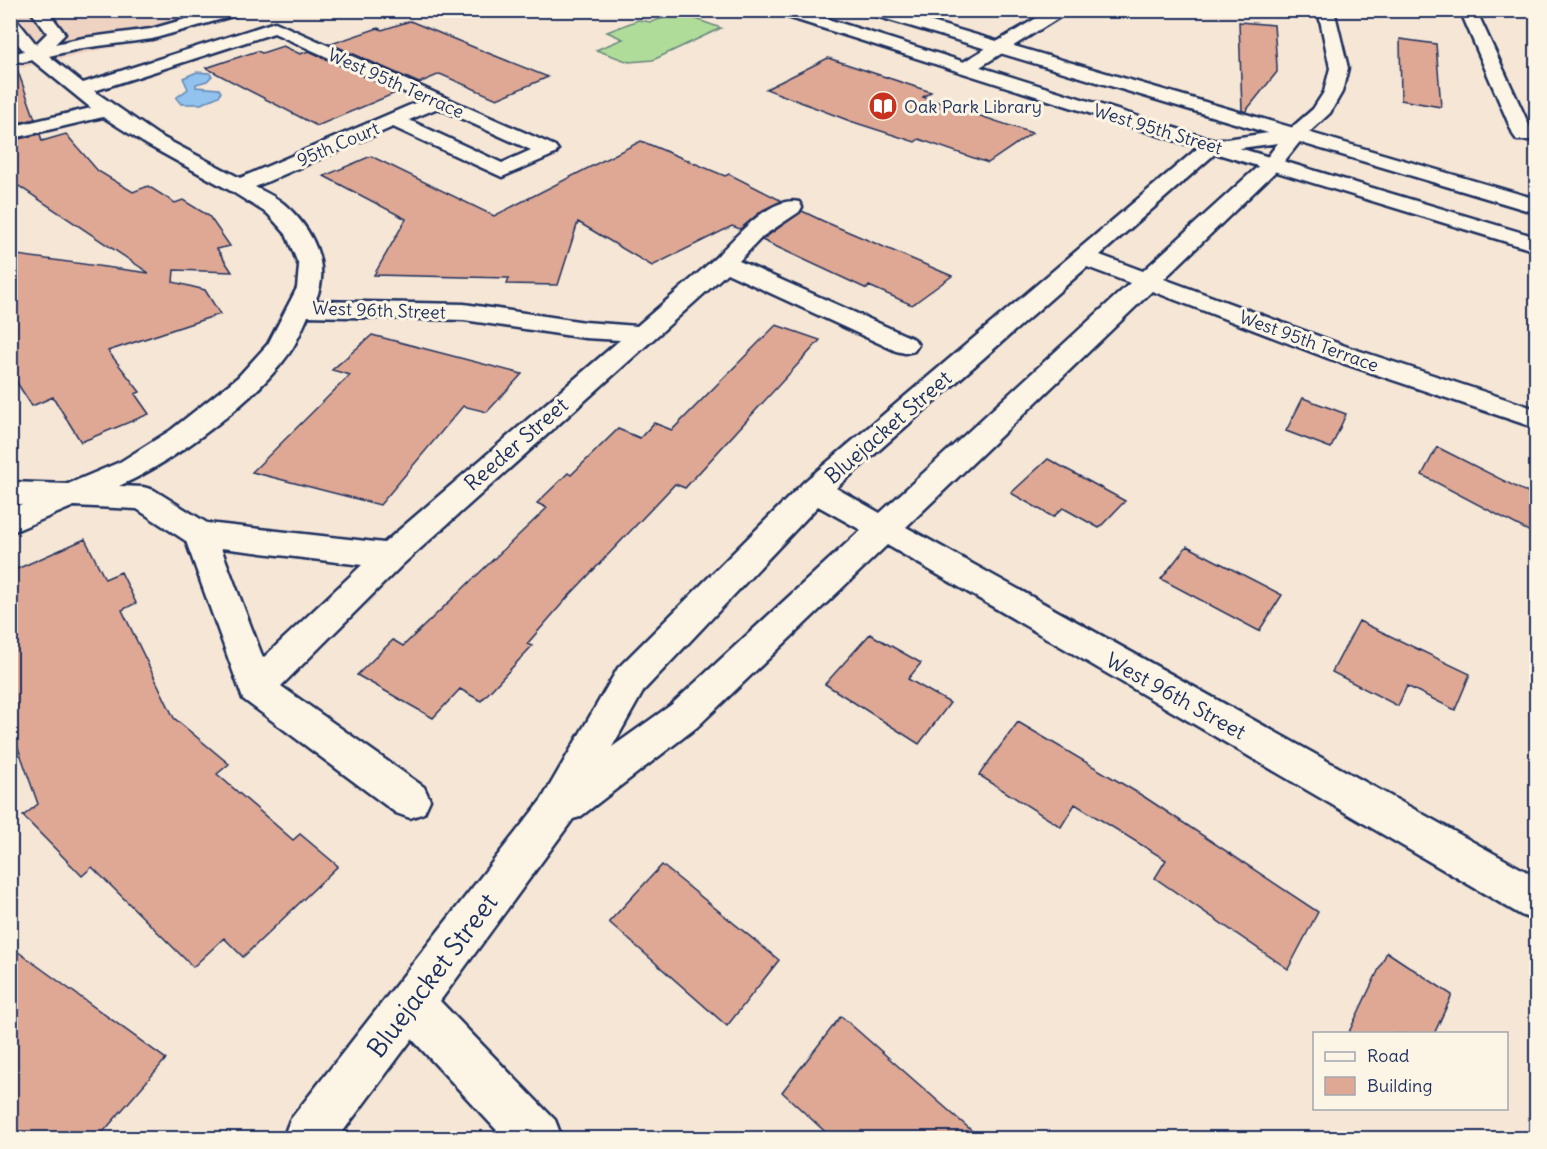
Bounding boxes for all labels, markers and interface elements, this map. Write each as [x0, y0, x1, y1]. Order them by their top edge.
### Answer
street label: West 95th Terrace [324, 43, 468, 123]
library icon: Oak Park Library [867, 90, 899, 122]
place label: Oak Park Library [904, 95, 1042, 118]
street label: West 95th Street [1091, 98, 1225, 160]
street label: 95th Court [293, 116, 383, 172]
street label: West 96th Street [312, 296, 446, 324]
street label: West 95th Terrace [1236, 305, 1382, 377]
street label: Bluejacket Street [819, 365, 957, 489]
street label: Reeder Street [459, 392, 573, 496]
street label: West 96th Street [1101, 646, 1251, 746]
street label: Bluejacket Street [360, 886, 505, 1064]
legend [1313, 1032, 1508, 1110]
text: Road [1367, 1044, 1410, 1067]
text: Building [1367, 1074, 1432, 1097]

